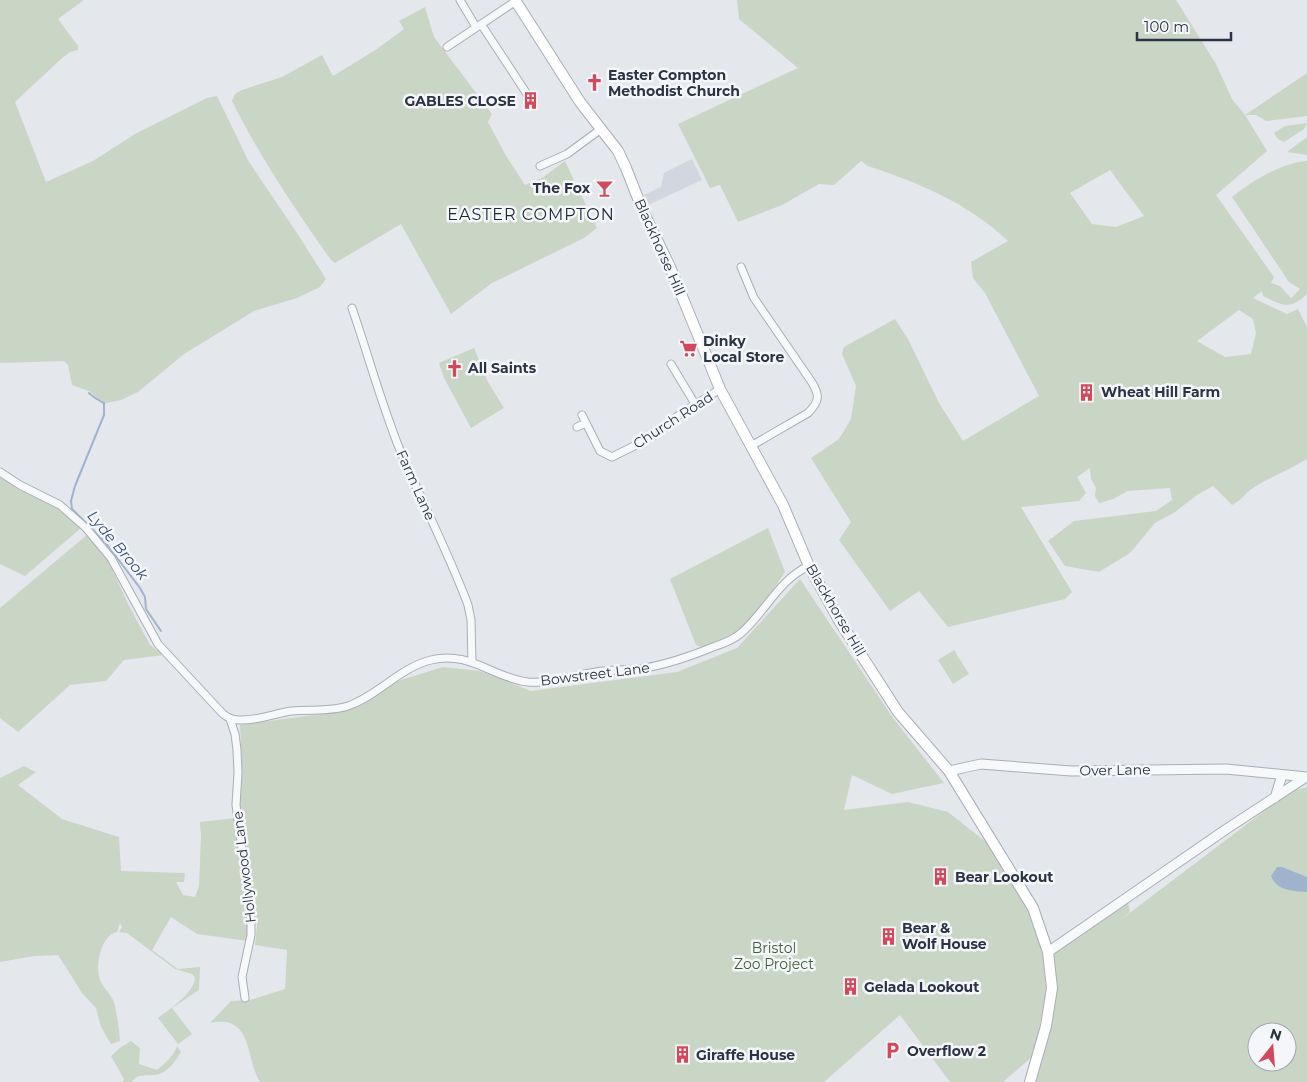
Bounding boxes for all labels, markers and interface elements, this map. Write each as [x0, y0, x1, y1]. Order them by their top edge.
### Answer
scale bar [1137, 10, 1231, 42]
text: 100 m [1144, 17, 1189, 36]
place label: Easter Compton Methodist Church [608, 66, 740, 100]
church icon: Easter Compton Methodist Church [584, 73, 604, 93]
building icon: GABLES CLOSE [520, 91, 540, 111]
place label: GABLES CLOSE [404, 92, 516, 110]
bar icon: The Fox [594, 178, 614, 198]
place label: The Fox [533, 179, 591, 197]
street label: Blackhorse Hill [631, 196, 689, 298]
district label: EASTER COMPTON [447, 205, 615, 224]
place label: Dinky Local Store [703, 332, 785, 366]
supermarket icon: Dinky Local Store [679, 339, 699, 359]
church icon: All Saints [444, 358, 464, 378]
place label: All Saints [467, 359, 537, 377]
building icon: Wheat Hill Farm [1077, 382, 1097, 402]
place label: Wheat Hill Farm [1101, 383, 1220, 401]
street label: Church Road [630, 387, 716, 453]
street label: Farm Lane [392, 447, 440, 523]
water label: Lyde Brook [83, 506, 153, 584]
street label: Blackhorse Hill [802, 560, 870, 660]
street label: Bowstreet Lane [539, 658, 651, 690]
street label: Over Lane [1079, 760, 1151, 780]
street label: Hollywood Lane [228, 810, 260, 924]
building icon: Bear Lookout [931, 867, 951, 887]
place label: Bear Lookout [955, 868, 1053, 886]
place label: Bear & Wolf House [902, 919, 987, 953]
building icon: Bear & Wolf House [878, 926, 898, 946]
park label: Bristol Zoo Project [734, 939, 814, 973]
building icon: Gelada Lookout [840, 977, 860, 997]
place label: Gelada Lookout [864, 978, 979, 996]
north arrow [1247, 1022, 1297, 1072]
text: N [1268, 1024, 1284, 1045]
parking icon: Overflow 2 [883, 1041, 903, 1061]
place label: Overflow 2 [907, 1042, 986, 1060]
building icon: Giraffe House [672, 1045, 692, 1065]
place label: Giraffe House [696, 1046, 795, 1064]

